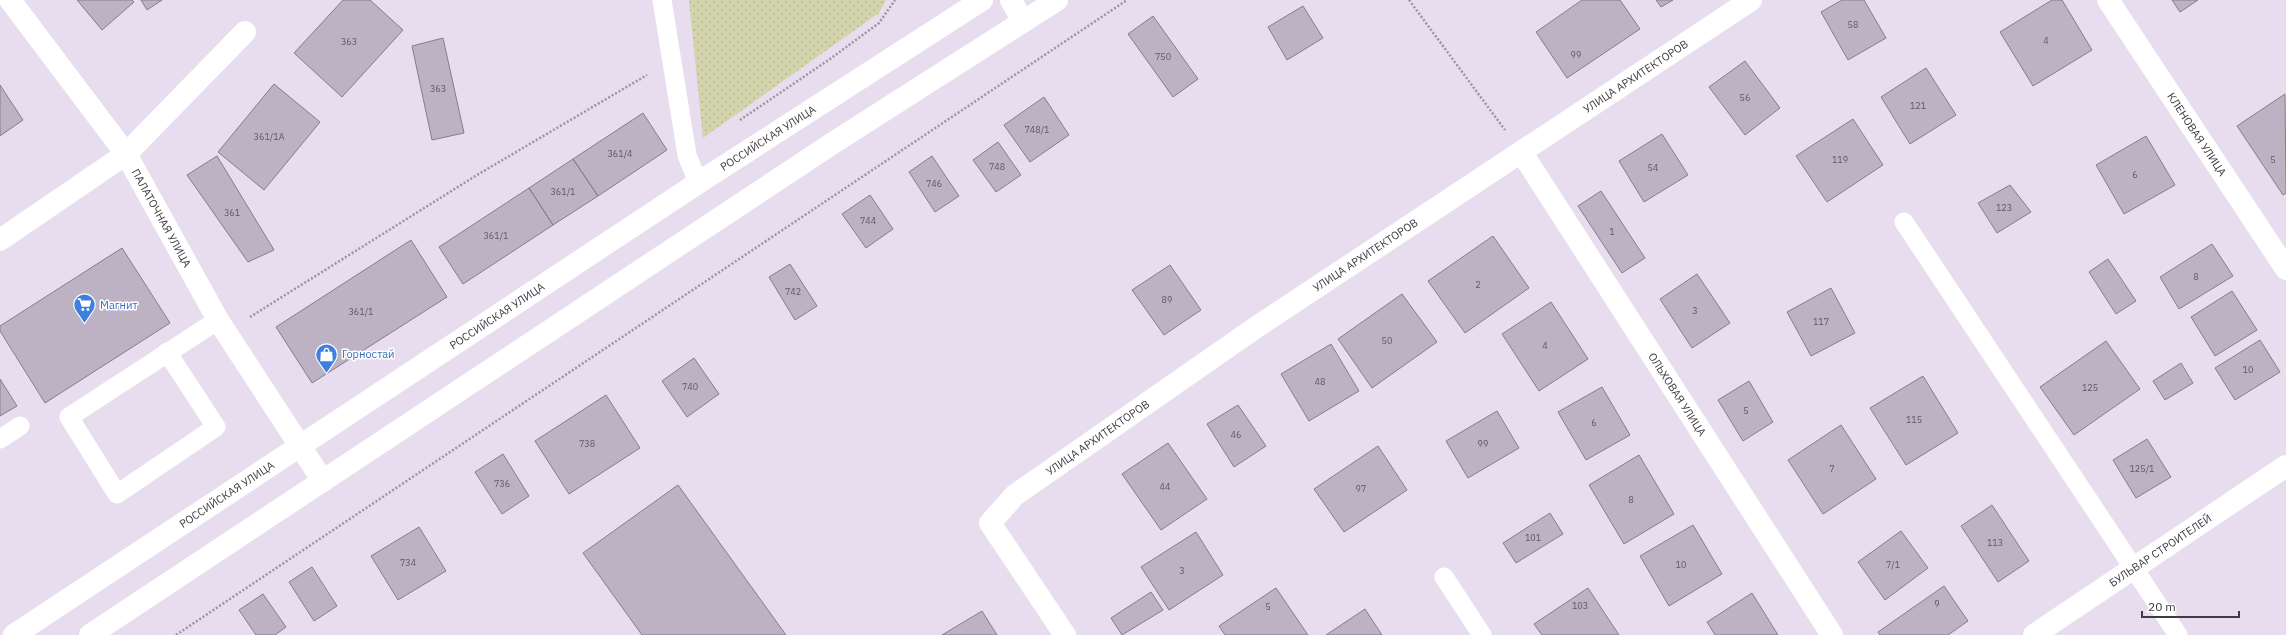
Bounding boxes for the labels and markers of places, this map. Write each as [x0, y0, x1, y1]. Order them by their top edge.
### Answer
supermarket icon: Магнит [72, 292, 98, 325]
place label: Магнит [100, 298, 138, 312]
shop icon: Горностай [314, 341, 340, 374]
place label: Горностай [342, 347, 395, 361]

